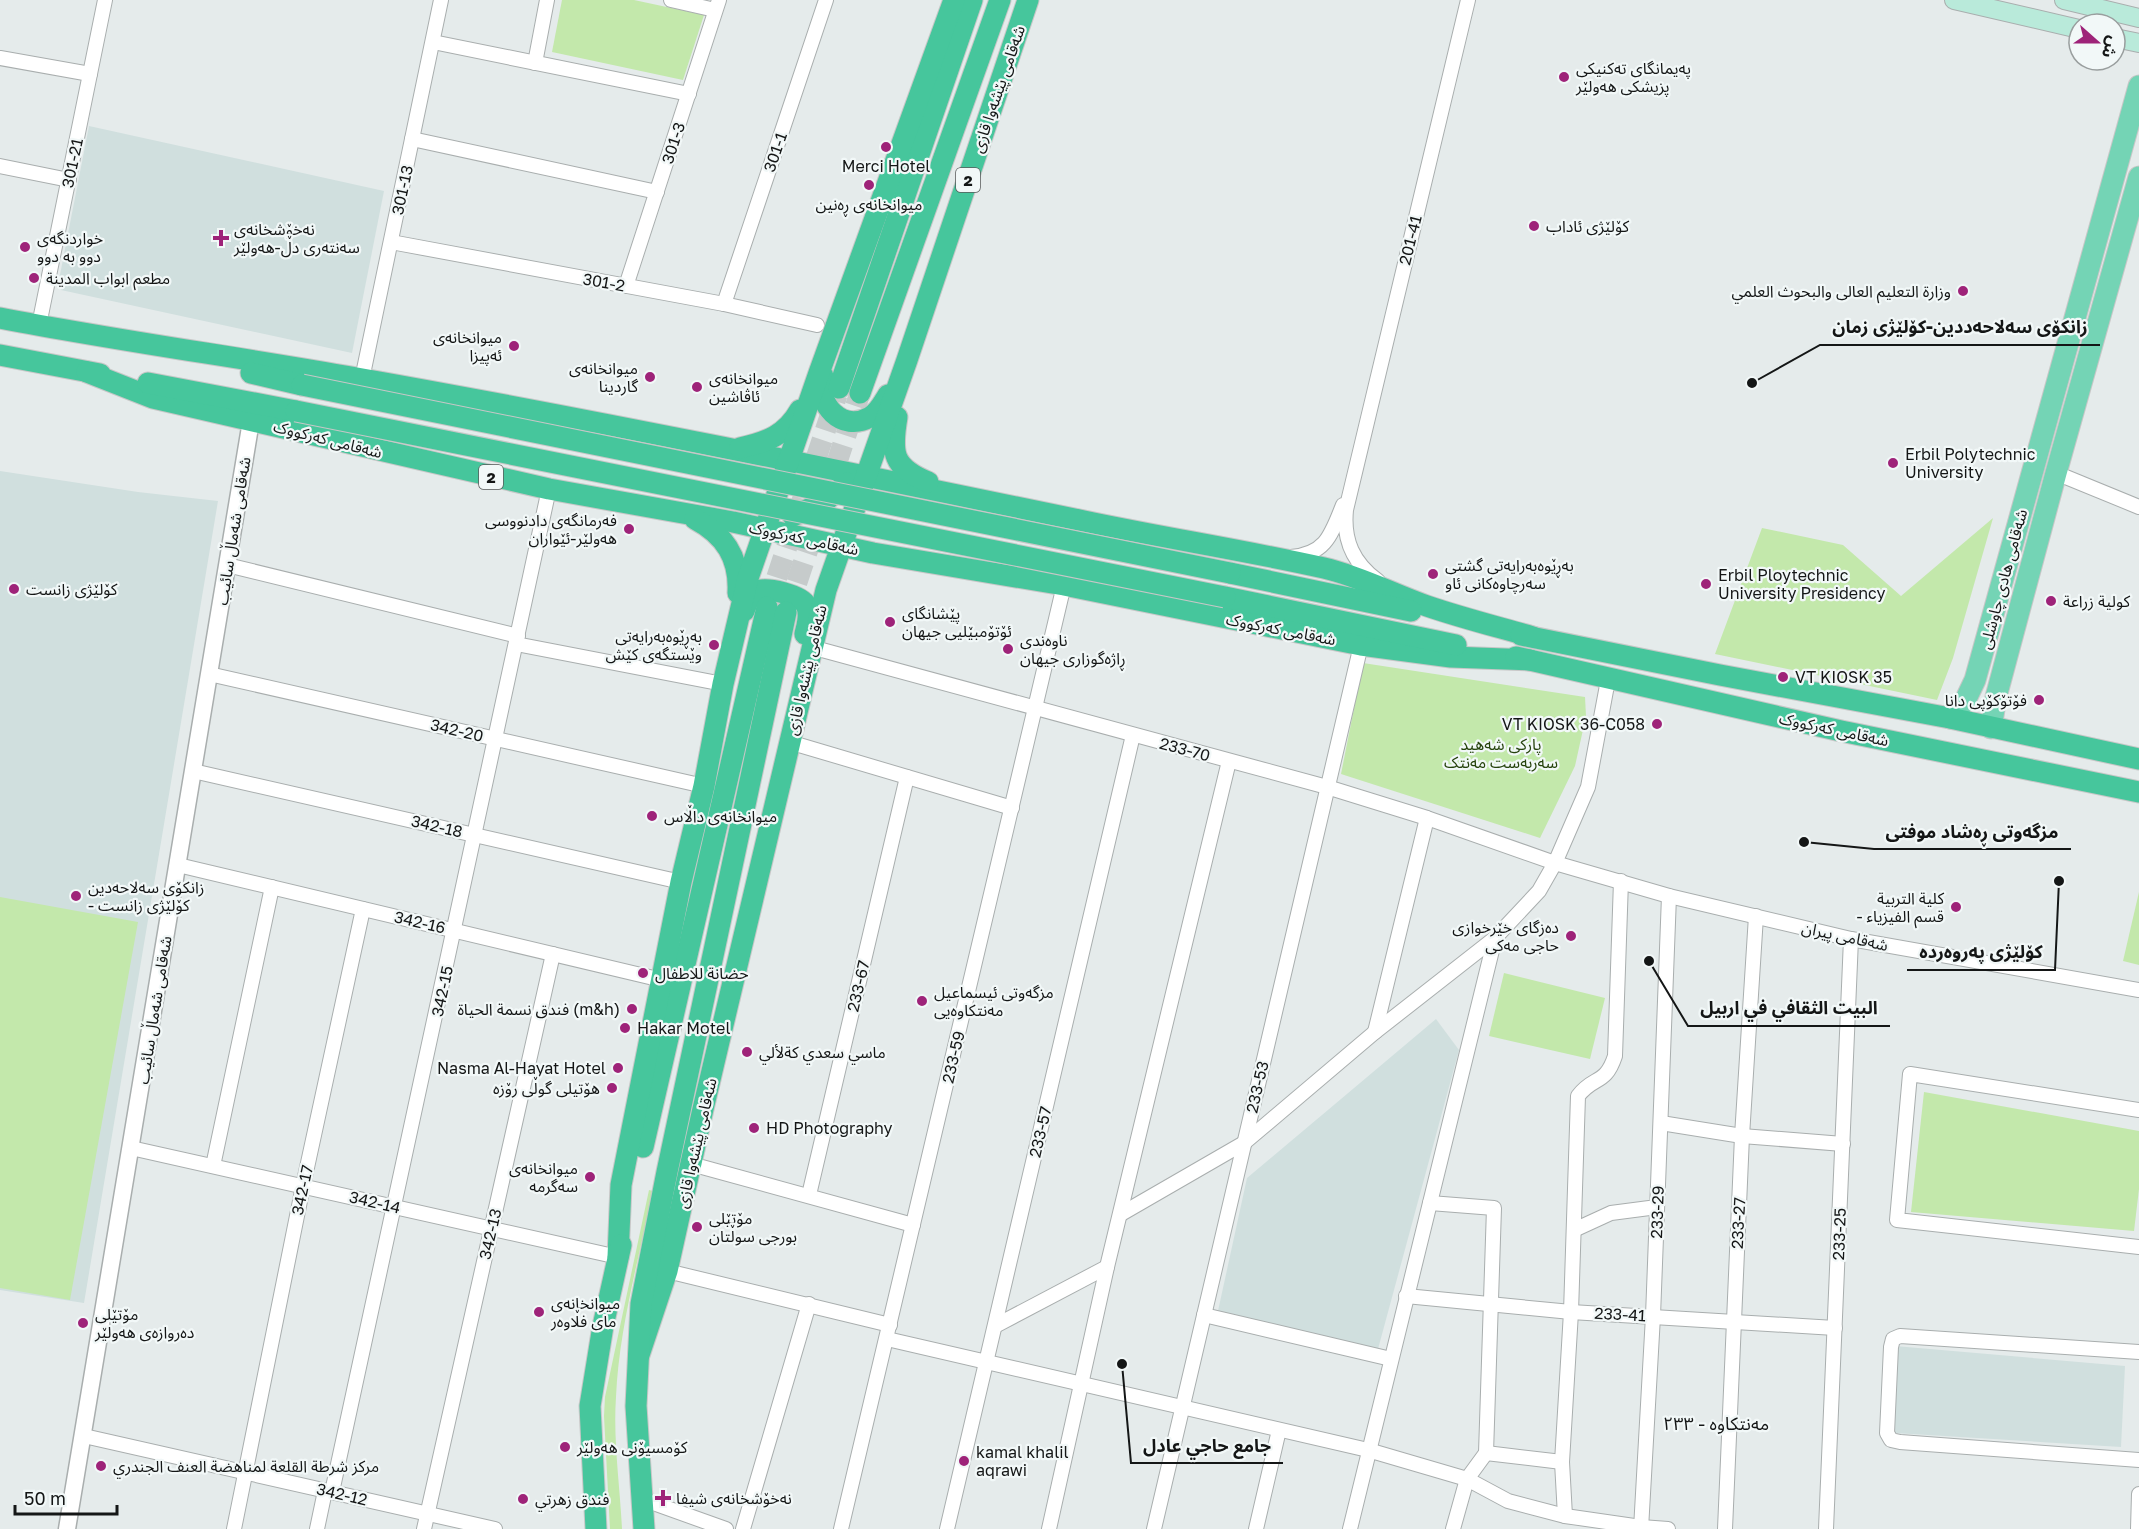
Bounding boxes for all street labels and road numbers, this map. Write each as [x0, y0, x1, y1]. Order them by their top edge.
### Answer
street label: شەقامی پێشەوا قازی [967, 23, 1030, 156]
street label: 301-3 [657, 120, 689, 166]
street label: 301-1 [759, 129, 791, 175]
street label: 301-21 [57, 136, 87, 190]
street label: 301-13 [387, 163, 417, 217]
road number: 2 [956, 168, 980, 192]
street label: 201-41 [1394, 213, 1426, 267]
street label: 301-2 [581, 268, 627, 296]
street label: شەقامی کەرکووک [272, 416, 384, 462]
street label: شەقامی شەماڵ سائیب [210, 455, 256, 607]
road number: 2 [479, 465, 503, 489]
street label: شەقامی هادی چاوشلی [1975, 507, 2032, 652]
street label: شەقامی کەرکووک [748, 517, 860, 559]
street label: شەقامی پێشەوا قازی [781, 603, 832, 737]
street label: شەقامی کەرکووک [1224, 609, 1338, 649]
street label: شەقامی کەرکووک [1778, 708, 1890, 750]
street label: 342-20 [429, 714, 485, 746]
street label: 233-70 [1158, 733, 1212, 765]
street label: 342-18 [409, 810, 465, 842]
street label: 342-16 [392, 906, 448, 938]
street label: شەقامی پیران [1800, 917, 1890, 956]
street label: شەقامی شەماڵ سائیب [131, 934, 177, 1086]
street label: 233-67 [842, 958, 874, 1014]
street label: 342-15 [427, 964, 457, 1018]
street label: 233-59 [937, 1029, 969, 1085]
street label: 233-53 [1241, 1059, 1273, 1115]
street label: شەقامی پێشەوا قازی [671, 1076, 722, 1210]
street label: 233-57 [1024, 1104, 1056, 1160]
street label: 342-17 [287, 1163, 317, 1217]
street label: 233-29 [1646, 1185, 1668, 1239]
street label: 342-14 [347, 1186, 403, 1218]
street label: 233-27 [1727, 1197, 1749, 1249]
street label: 342-13 [474, 1207, 506, 1261]
street label: 233-25 [1828, 1207, 1850, 1261]
street label: 233-41 [1594, 1303, 1647, 1325]
street label: 342-12 [315, 1478, 369, 1510]

